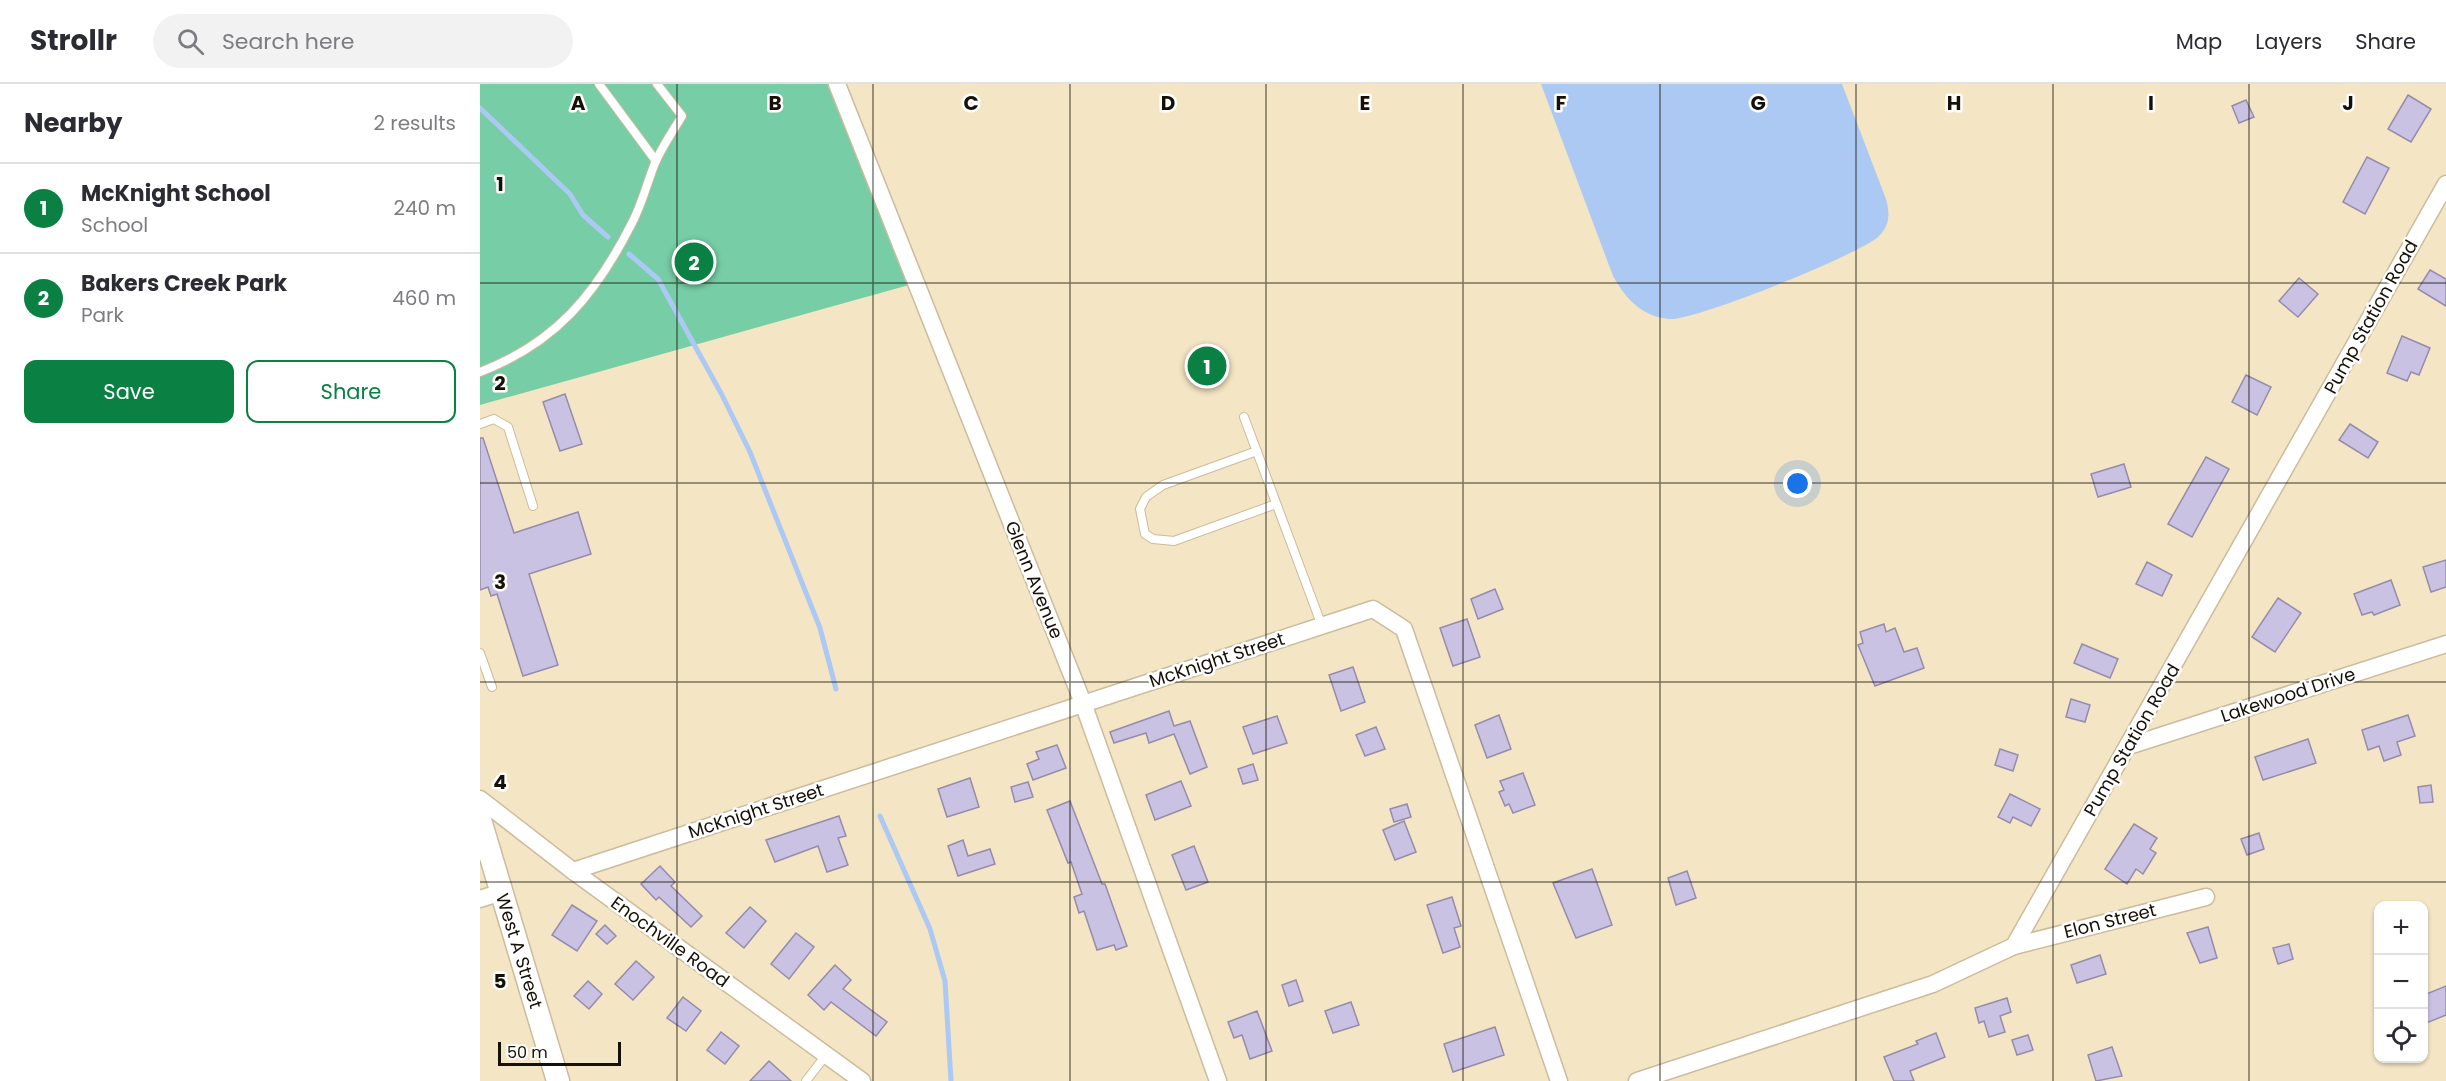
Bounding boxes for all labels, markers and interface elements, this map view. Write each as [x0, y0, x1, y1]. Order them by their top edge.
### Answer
search box [153, 14, 573, 68]
text: Strollr [30, 21, 117, 60]
icon: search [174, 25, 207, 58]
text: Search here [222, 26, 354, 57]
text: Map [2176, 27, 2222, 56]
text: Layers [2255, 27, 2322, 56]
text: Share [2355, 27, 2416, 56]
text: A [571, 89, 586, 117]
text: B [768, 89, 782, 117]
text: C [963, 89, 979, 117]
text: D [1161, 89, 1175, 117]
text: E [1360, 89, 1370, 117]
text: F [1556, 89, 1567, 117]
text: G [1750, 89, 1766, 117]
text: H [1947, 89, 1961, 117]
text: I [2148, 89, 2154, 117]
text: J [2342, 89, 2354, 117]
text: Nearby [24, 105, 122, 141]
text: 2 results [373, 109, 456, 137]
text: 1 [496, 170, 504, 198]
text: McKnight School [81, 178, 271, 209]
text: 1 [40, 194, 47, 222]
text: 240 m [393, 194, 456, 222]
text: School [81, 211, 148, 239]
street label: Pump Station Road [2318, 235, 2423, 398]
pin: 2 [674, 240, 714, 285]
text: Bakers Creek Park [81, 268, 287, 299]
text: 2 [38, 284, 49, 312]
text: 460 m [392, 284, 456, 312]
text: Park [81, 301, 124, 329]
pin: 1 [1188, 344, 1226, 388]
button: Save [24, 360, 234, 423]
button: Share [246, 360, 456, 423]
text: 2 [494, 369, 506, 397]
your location [1783, 469, 1812, 498]
street label: Glenn Avenue [999, 517, 1069, 642]
text: 3 [494, 568, 506, 596]
street label: McKnight Street [1146, 626, 1288, 693]
street label: Pump Station Road [2078, 659, 2185, 821]
street label: Lakewood Drive [2217, 661, 2358, 728]
text: 4 [493, 768, 507, 796]
street label: McKnight Street [685, 777, 827, 844]
street label: West A Street [490, 890, 549, 1011]
street label: Enochville Road [606, 890, 735, 993]
street label: Elon Street [2061, 897, 2159, 944]
map controls [2374, 901, 2428, 1063]
button: + [2374, 901, 2428, 955]
button: − [2374, 955, 2428, 1009]
text: 5 [494, 967, 507, 995]
button: locate [2374, 1009, 2428, 1063]
scale bar [498, 1039, 621, 1066]
text: 50 m [507, 1041, 548, 1064]

